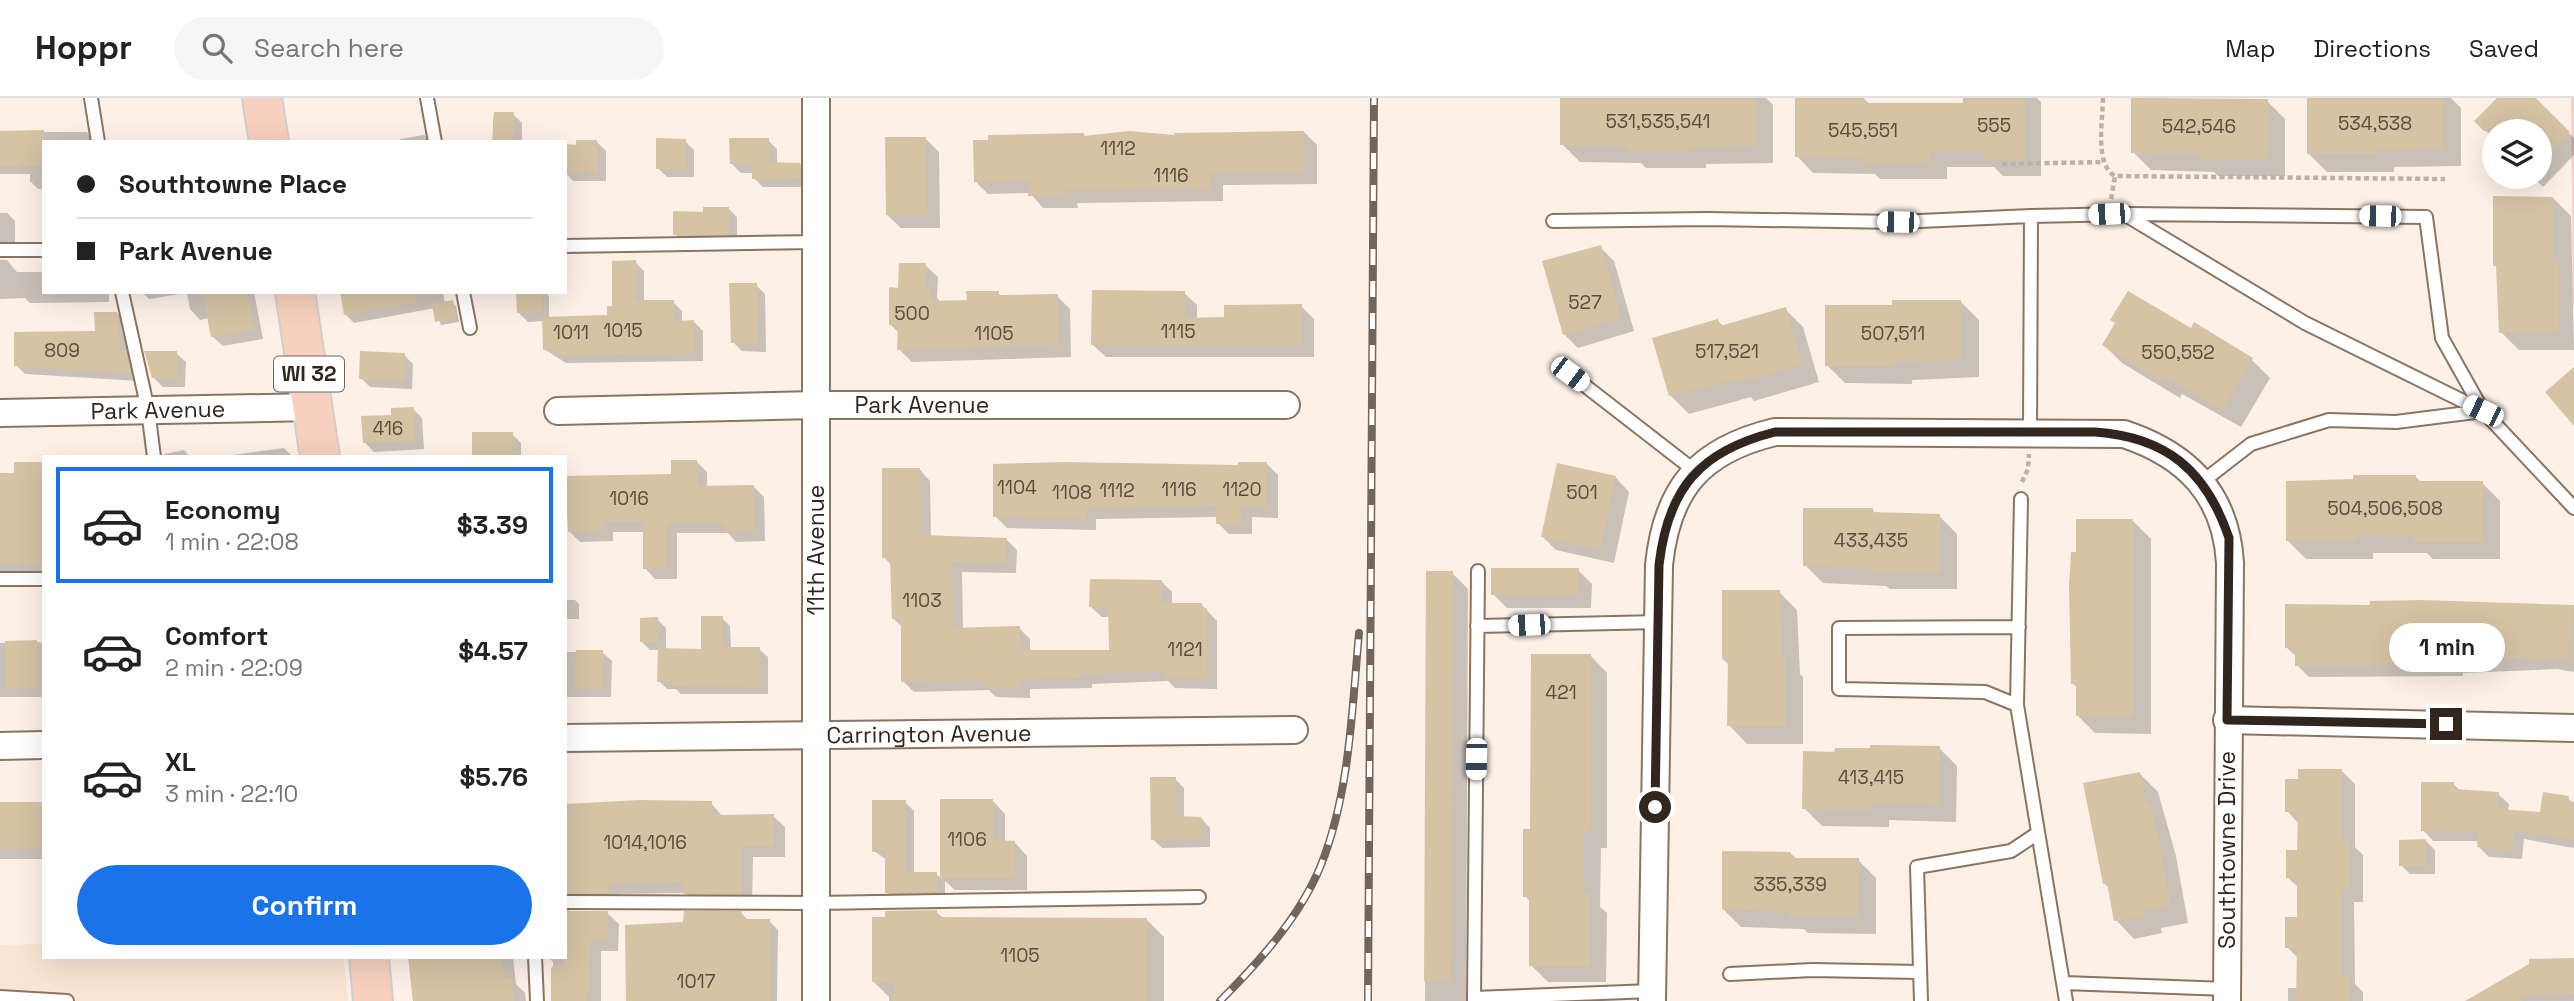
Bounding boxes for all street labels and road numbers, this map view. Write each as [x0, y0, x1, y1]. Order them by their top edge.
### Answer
road number: WI 32 [274, 356, 344, 392]
street label: Park Avenue [855, 390, 989, 420]
street label: Park Avenue [90, 394, 226, 426]
street label: 11th Avenue [801, 485, 831, 615]
street label: Carrington Avenue [826, 718, 1032, 750]
street label: Southtowne Drive [2212, 751, 2242, 949]

